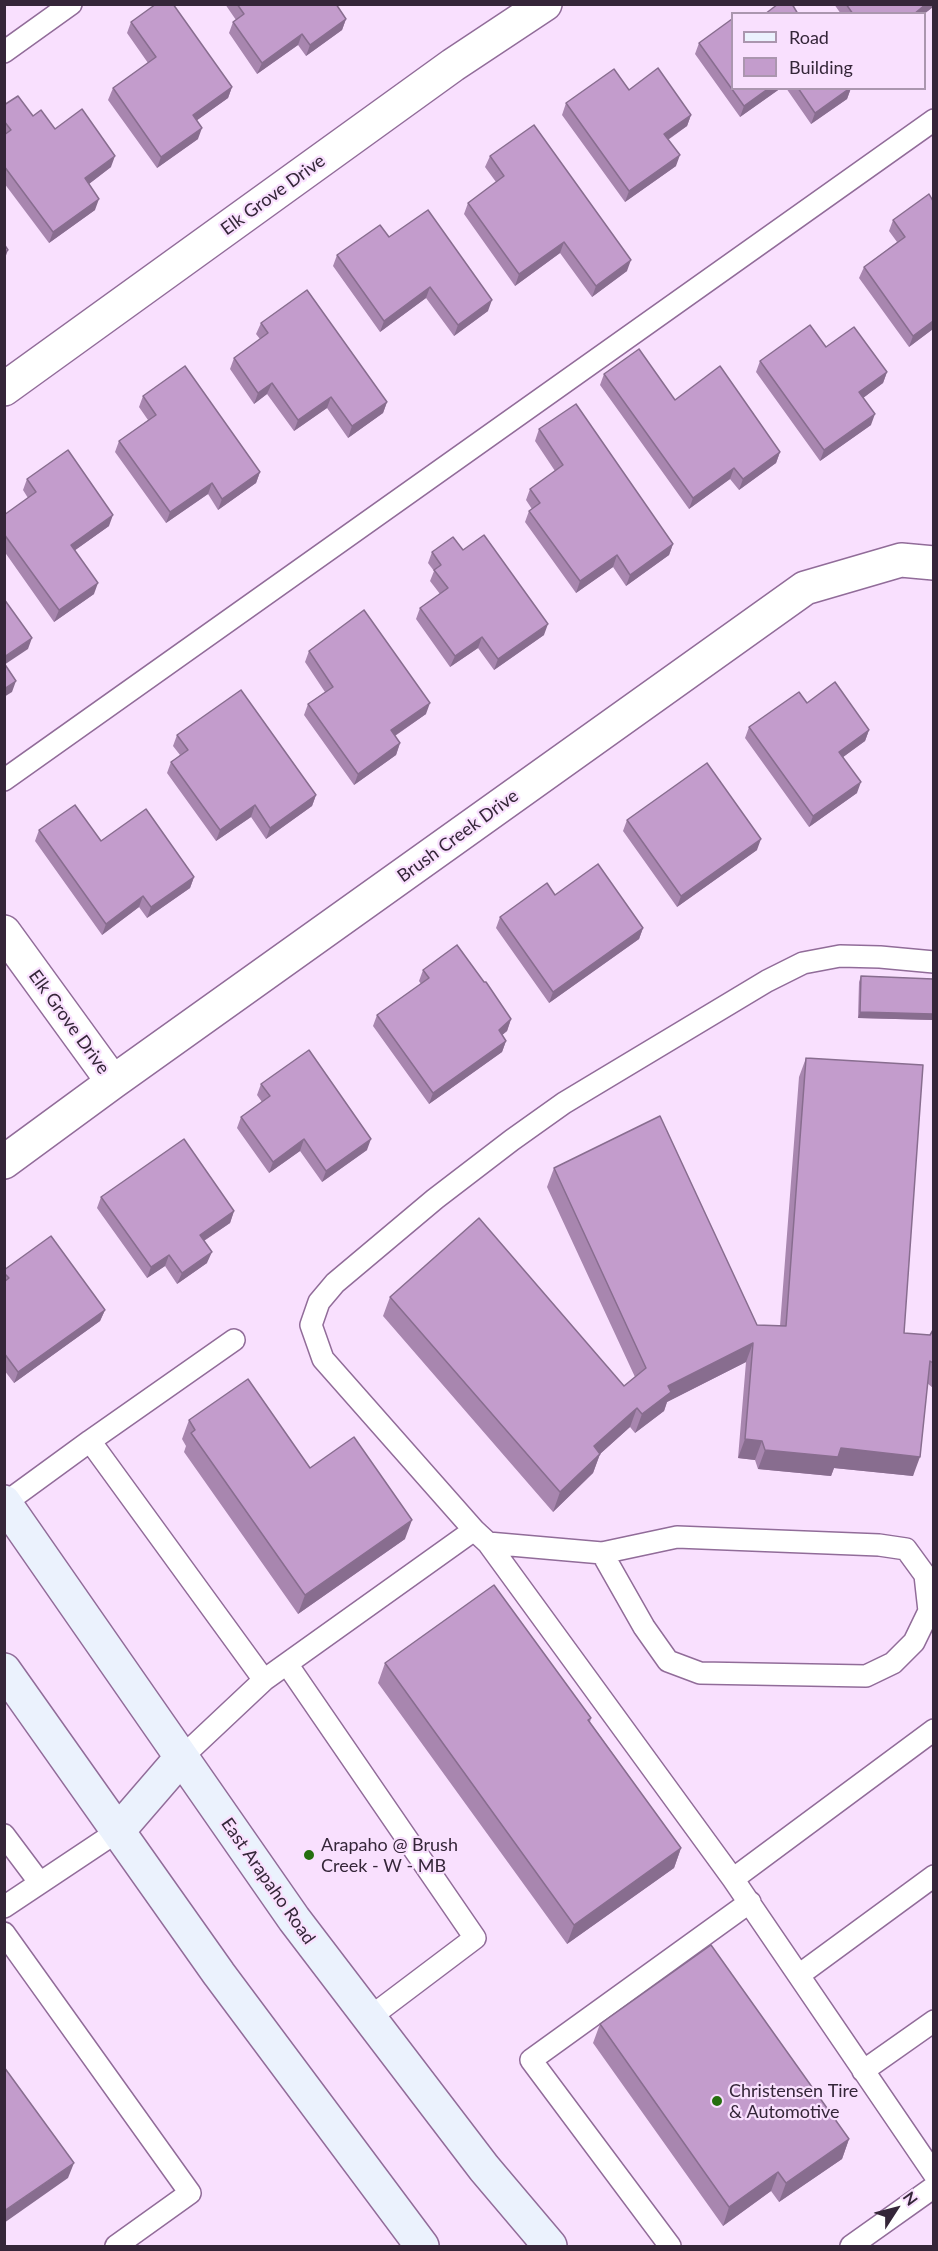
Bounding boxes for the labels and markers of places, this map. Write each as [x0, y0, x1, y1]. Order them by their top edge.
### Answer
place label: Arapaho @ Brush Creek - W - MB [321, 1834, 458, 1876]
marker: Arapaho @ Brush Creek - W - MB [302, 1848, 316, 1862]
place label: Christensen Tire & Automotive [729, 2080, 858, 2122]
marker: Christensen Tire & Automotive [710, 2094, 724, 2108]

